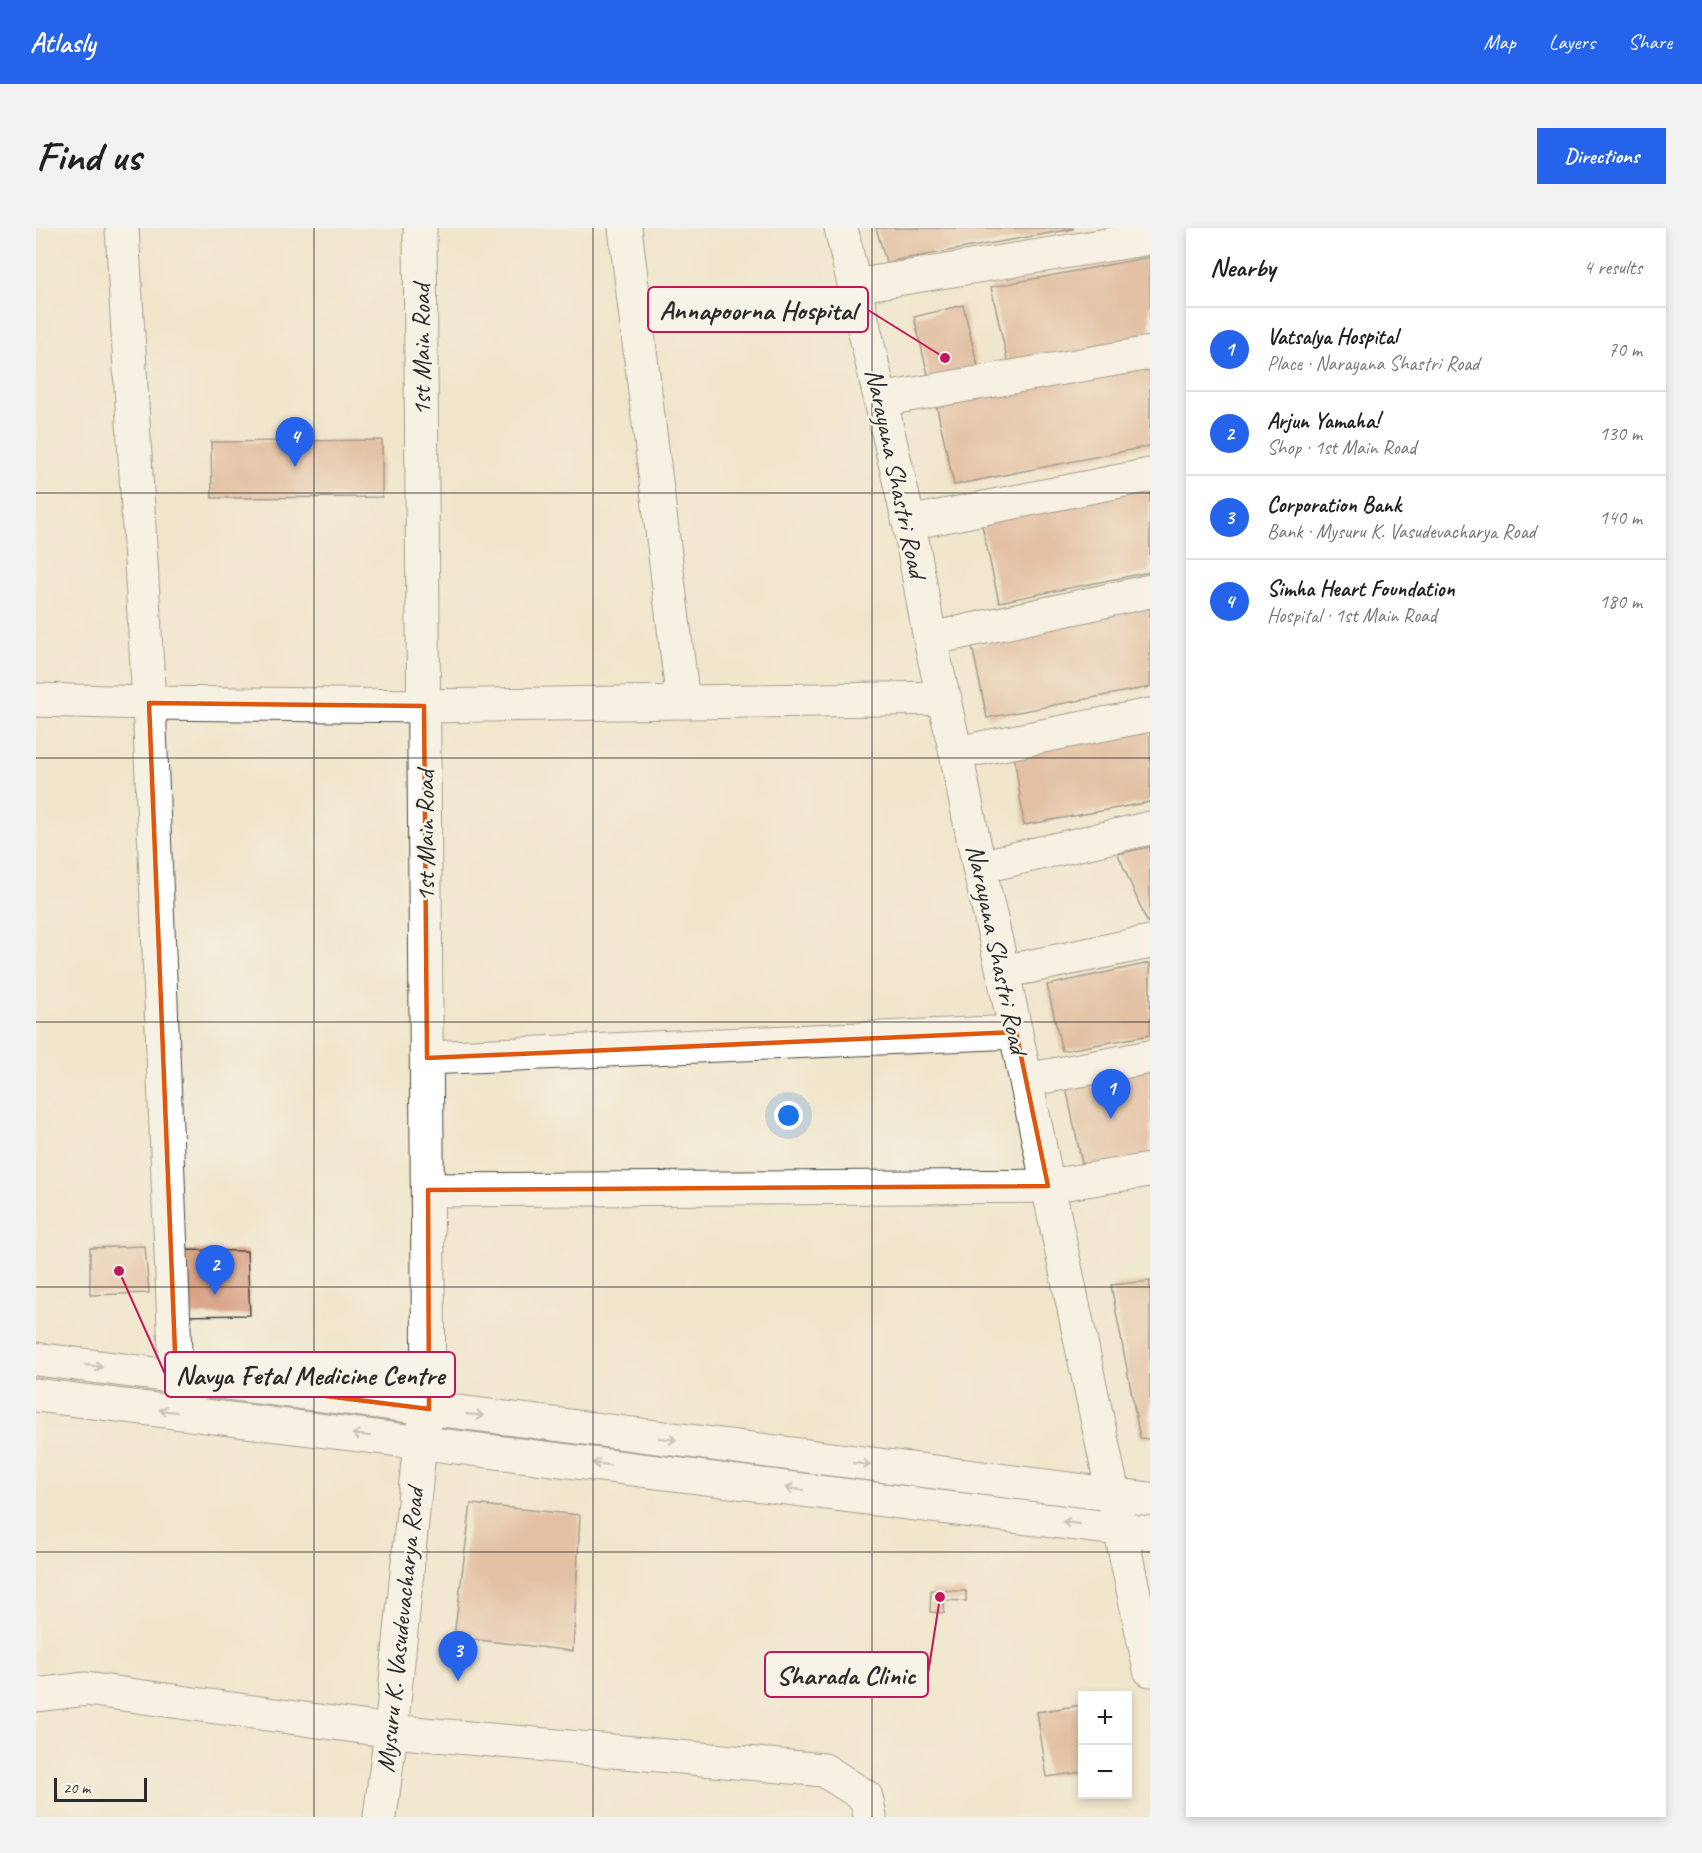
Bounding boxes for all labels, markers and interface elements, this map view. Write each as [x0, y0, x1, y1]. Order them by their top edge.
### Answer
text: Atlasly [30, 25, 95, 60]
text: Map [1483, 29, 1516, 55]
text: Layers [1549, 29, 1595, 55]
text: Share [1628, 29, 1672, 55]
button: Directions [1537, 128, 1666, 184]
text: Find us [36, 130, 141, 183]
text: Nearby [1210, 251, 1275, 284]
text: 4 results [1583, 255, 1642, 280]
street label: 1st Main Road [405, 280, 438, 416]
callout: Annapoorna Hospital [648, 287, 868, 332]
text: Annapoorna Hospital [660, 293, 862, 327]
text: Vatsalya Hospital [1267, 323, 1398, 351]
text: 1 [1225, 337, 1234, 362]
text: 70 m [1608, 337, 1642, 362]
text: Place · Narayana Shastri Road [1267, 351, 1479, 376]
street label: Narayana Shastri Road [858, 366, 935, 584]
text: Arjun Yamaha! [1267, 407, 1379, 435]
pin: 4 [276, 418, 314, 467]
text: 2 [1225, 421, 1234, 446]
text: 130 m [1599, 421, 1642, 446]
text: Shop · 1st Main Road [1267, 435, 1416, 460]
text: Corporation Bank [1267, 491, 1401, 519]
text: 3 [1225, 505, 1234, 530]
text: 140 m [1599, 505, 1642, 530]
text: Bank · Mysuru K. Vasudevacharya Road [1267, 519, 1536, 544]
text: Simha Heart Foundation [1267, 575, 1455, 603]
text: 4 [1225, 589, 1234, 614]
text: 180 m [1599, 589, 1642, 614]
text: Hospital · 1st Main Road [1267, 603, 1437, 628]
street label: 1st Main Road [409, 766, 442, 902]
street label: Narayana Shastri Road [959, 842, 1036, 1060]
pin: 1 [1092, 1070, 1130, 1119]
your location [774, 1101, 803, 1130]
pin: 2 [196, 1246, 234, 1295]
callout: Navya Fetal Medicine Centre [165, 1352, 455, 1397]
text: Navya Fetal Medicine Centre [176, 1358, 447, 1392]
one-way arrow [84, 1361, 103, 1372]
one-way arrow [158, 1406, 178, 1417]
one-way arrow [465, 1409, 484, 1420]
one-way arrow [352, 1429, 372, 1440]
one-way arrow [658, 1434, 678, 1445]
one-way arrow [851, 1458, 871, 1469]
one-way arrow [591, 1459, 611, 1470]
street label: Mysuru K. Vasudevacharya Road [369, 1483, 432, 1774]
one-way arrow [785, 1483, 805, 1494]
one-way arrow [1062, 1517, 1082, 1528]
pin: 3 [438, 1632, 478, 1681]
callout: Sharada Clinic [765, 1652, 928, 1697]
text: Sharada Clinic [776, 1658, 916, 1692]
map controls [1078, 1691, 1132, 1799]
button: + [1078, 1691, 1132, 1745]
button: − [1078, 1745, 1132, 1799]
scale bar [54, 1775, 147, 1802]
text: 20 m [63, 1778, 90, 1798]

